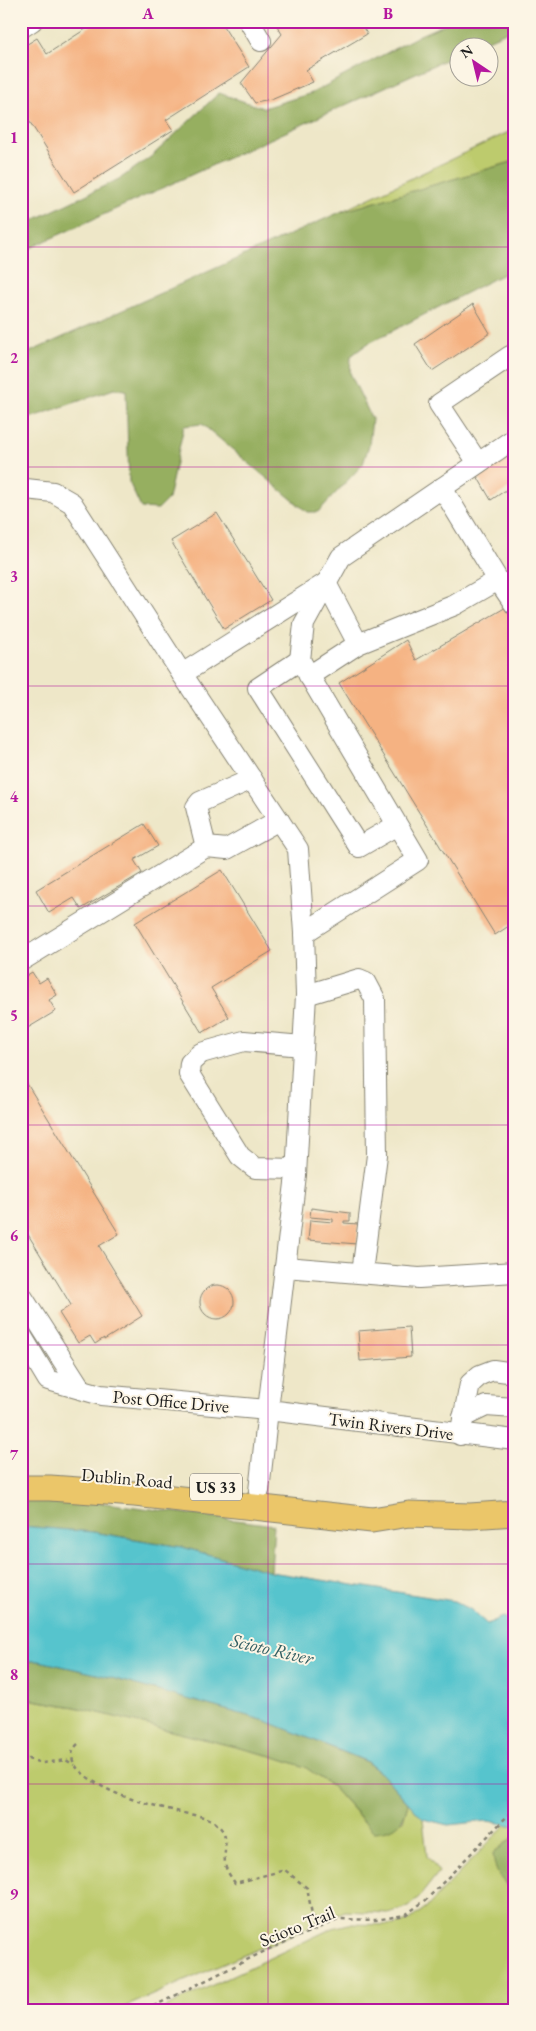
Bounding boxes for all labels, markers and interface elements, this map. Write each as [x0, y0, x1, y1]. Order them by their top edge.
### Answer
text: A [141, 3, 154, 24]
text: B [383, 3, 393, 24]
north arrow [448, 38, 498, 88]
text: N [457, 40, 477, 62]
text: 1 [10, 127, 18, 148]
text: 2 [10, 347, 19, 368]
text: 3 [10, 566, 18, 587]
text: 4 [10, 786, 19, 807]
text: 5 [10, 1005, 18, 1026]
text: 6 [10, 1225, 19, 1246]
street label: Post Office Drive [112, 1384, 230, 1418]
street label: Twin Rivers Drive [327, 1407, 455, 1445]
text: 7 [10, 1444, 19, 1465]
street label: Dublin Road [80, 1463, 174, 1494]
road number: US 33 [190, 1474, 242, 1500]
water label: Scioto River [227, 1627, 316, 1671]
text: 8 [10, 1664, 18, 1685]
text: 9 [10, 1883, 19, 1904]
street label: Scioto Trail [256, 1900, 338, 1952]

